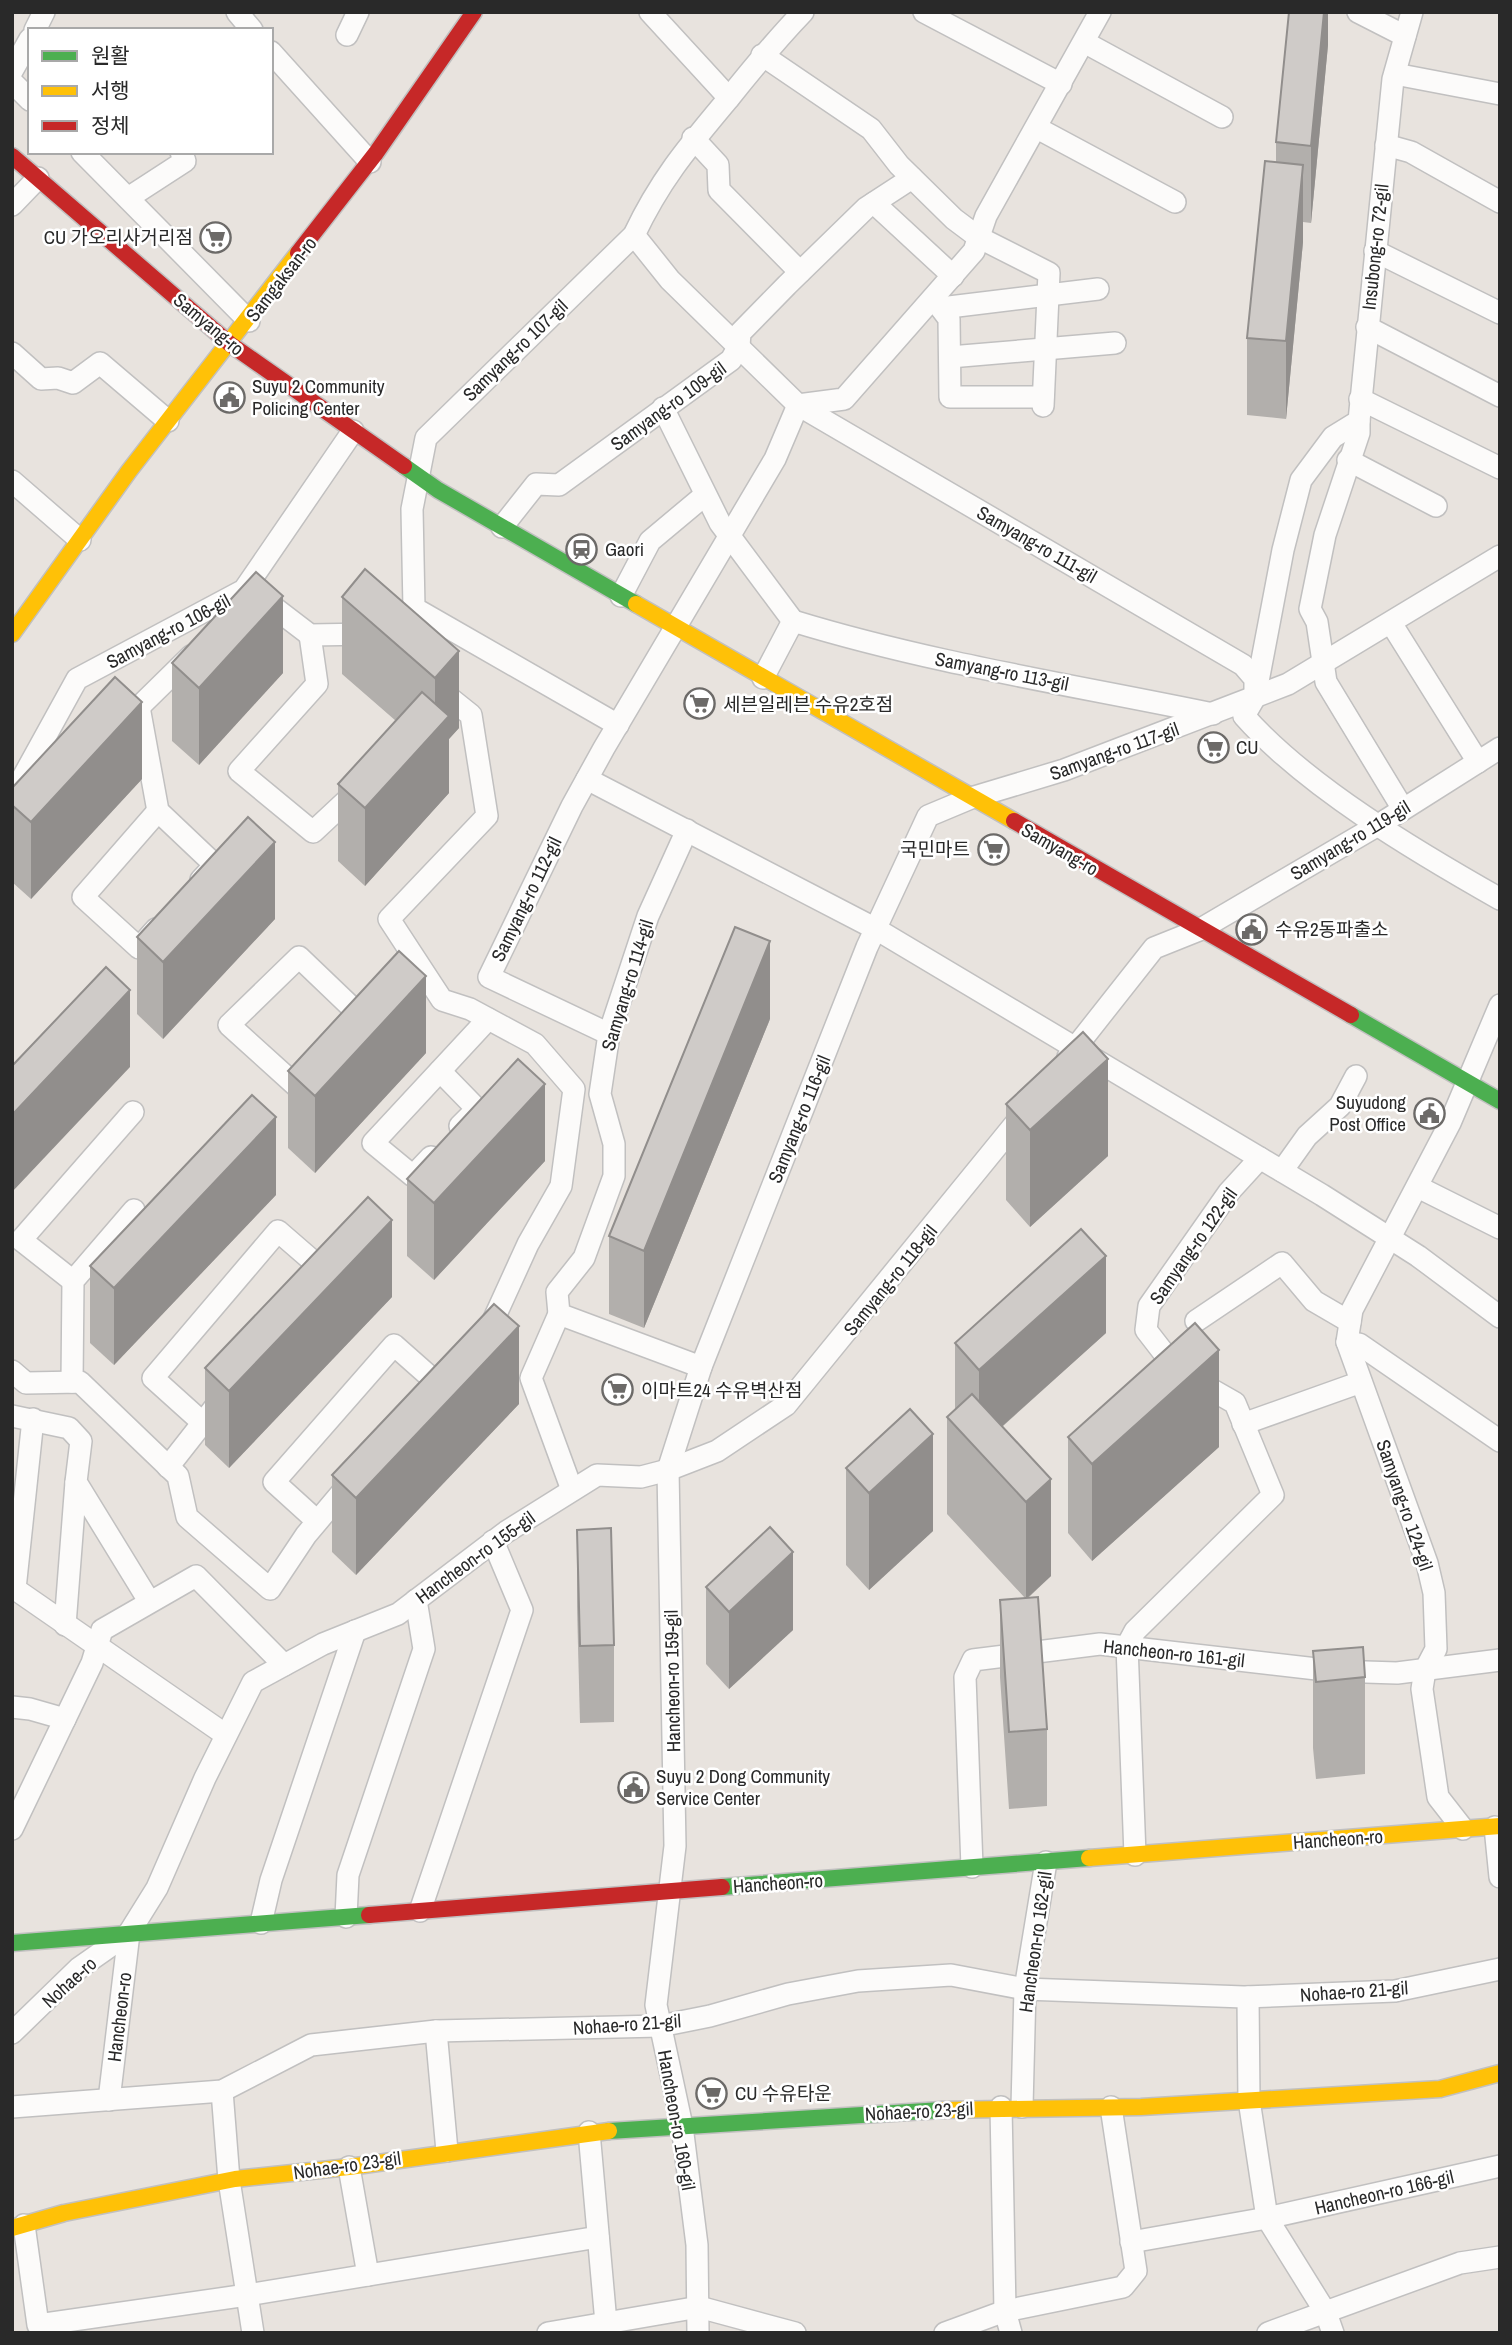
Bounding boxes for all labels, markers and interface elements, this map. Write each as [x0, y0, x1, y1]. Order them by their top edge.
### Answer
legend [28, 28, 273, 154]
text: 원활 [91, 41, 130, 70]
text: 서행 [91, 76, 130, 105]
text: 정체 [91, 111, 130, 140]
street label: Insubong-ro 72-gil [1355, 183, 1395, 311]
supermarket icon: CU 가오리사거리점 [199, 220, 233, 254]
place label: CU 가오리사거리점 [44, 224, 193, 250]
street label: Samgaksan-ro [240, 231, 322, 327]
street label: Samyang-ro [168, 287, 250, 361]
street label: Samyang-ro 107-gil [457, 293, 573, 407]
street label: Samyang-ro 109-gil [605, 355, 731, 457]
place label: Suyu 2 Community Policing Center [252, 373, 385, 421]
public building icon: Suyu 2 Community Policing Center [212, 380, 246, 414]
street label: Samyang-ro 111-gil [972, 499, 1102, 589]
station icon: Gaori [565, 532, 599, 566]
place label: Gaori [605, 536, 644, 562]
street label: Samyang-ro 106-gil [101, 587, 235, 675]
street label: Samyang-ro 113-gil [933, 645, 1071, 697]
supermarket icon: 세븐일레븐 수유2호점 [683, 687, 717, 721]
place label: 세븐일레븐 수유2호점 [723, 691, 893, 717]
street label: Samyang-ro 117-gil [1046, 716, 1182, 786]
supermarket icon: CU [1196, 730, 1230, 764]
place label: CU [1236, 734, 1259, 760]
street label: Samyang-ro 119-gil [1285, 794, 1415, 886]
street label: Samyang-ro [1017, 817, 1103, 881]
street label: Samyang-ro 112-gil [485, 832, 567, 966]
supermarket icon: 국민마트 [976, 832, 1010, 866]
place label: 국민마트 [900, 836, 970, 862]
public building icon: 수유2동파출소 [1235, 912, 1269, 946]
street label: Samyang-ro 114-gil [595, 916, 659, 1054]
place label: 수유2동파출소 [1275, 916, 1389, 942]
street label: Samyang-ro 116-gil [762, 1051, 836, 1187]
place label: Suyudong Post Office [1329, 1089, 1406, 1137]
public building icon: Suyudong Post Office [1412, 1096, 1446, 1130]
street label: Samyang-ro 122-gil [1143, 1183, 1243, 1309]
street label: Samyang-ro 118-gil [837, 1219, 943, 1341]
supermarket icon: 이마트24 수유벽산점 [601, 1373, 635, 1407]
place label: 이마트24 수유벽산점 [641, 1377, 803, 1403]
street label: Samyang-ro 124-gil [1370, 1436, 1440, 1574]
street label: Hancheon-ro 155-gil [410, 1505, 540, 1609]
street label: Hancheon-ro 159-gil [658, 1610, 686, 1752]
street label: Hancheon-ro 161-gil [1102, 1633, 1246, 1673]
place label: Suyu 2 Dong Community Service Center [656, 1763, 830, 1811]
public building icon: Suyu 2 Dong Community Service Center [616, 1770, 650, 1804]
street label: Hancheon-ro [1292, 1823, 1384, 1855]
street label: Hancheon-ro [732, 1867, 824, 1899]
street label: Hancheon-ro 162-gil [1012, 1870, 1058, 2014]
street label: Nohae-ro [36, 1951, 102, 2013]
street label: Hancheon-ro [101, 1971, 137, 2063]
street label: Nohae-ro 21-gil [1299, 1974, 1409, 2008]
street label: Nohae-ro 21-gil [572, 2007, 682, 2041]
street label: Hancheon-ro 160-gil [652, 2048, 702, 2192]
supermarket icon: CU 수유타운 [695, 2076, 729, 2110]
place label: CU 수유타운 [735, 2080, 832, 2106]
street label: Nohae-ro 23-gil [864, 2095, 974, 2127]
street label: Nohae-ro 23-gil [292, 2145, 402, 2185]
street label: Hancheon-ro 166-gil [1312, 2163, 1456, 2221]

